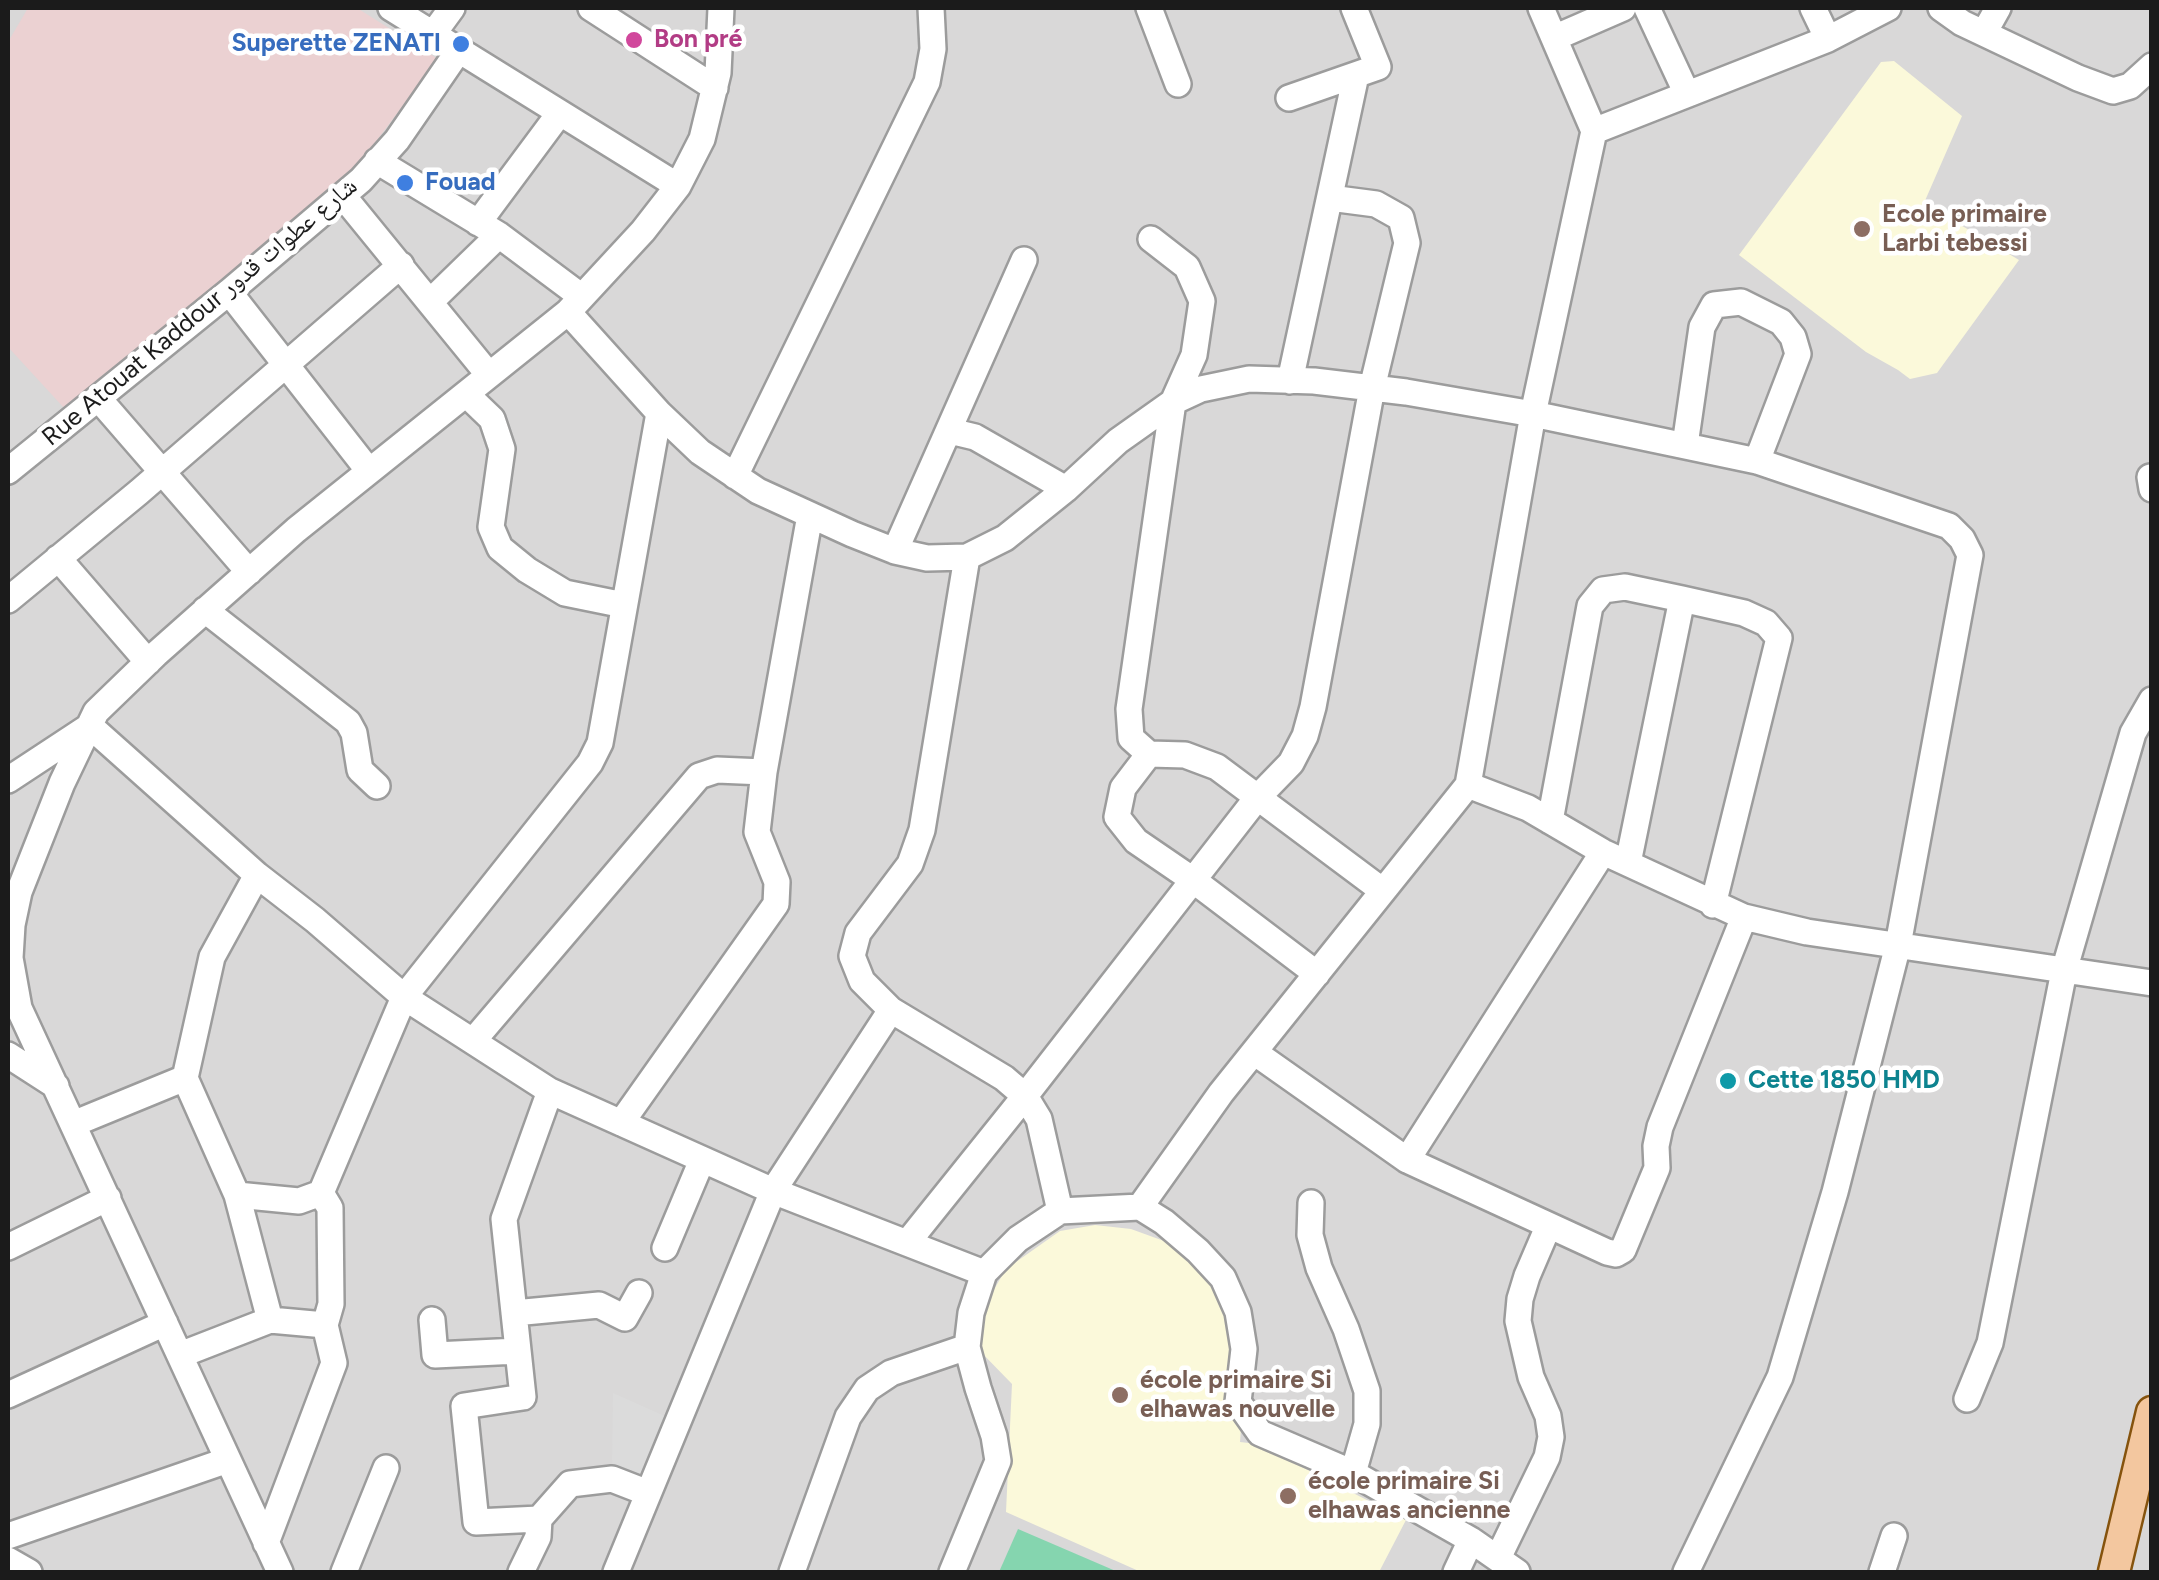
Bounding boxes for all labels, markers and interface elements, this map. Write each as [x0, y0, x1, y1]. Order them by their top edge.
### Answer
place label: Bon pré [654, 25, 742, 55]
place label: Superette ZENATI [231, 29, 441, 59]
marker: Bon pré [623, 29, 645, 51]
marker: Superette ZENATI [450, 33, 472, 55]
place label: Fouad [425, 168, 496, 198]
street label: Rue Atouat Kaddour شارع عطوات قدور [37, 171, 363, 453]
marker: Fouad [394, 172, 416, 194]
place label: Ecole primaire Larbi tebessi [1882, 200, 2047, 259]
marker: Ecole primaire Larbi tebessi [1851, 218, 1873, 240]
place label: Cette 1850 HMD [1748, 1066, 1940, 1096]
marker: Cette 1850 HMD [1717, 1070, 1739, 1092]
place label: école primaire Si elhawas nouvelle [1140, 1366, 1335, 1425]
marker: école primaire Si elhawas nouvelle [1109, 1384, 1131, 1406]
place label: école primaire Si elhawas ancienne [1308, 1467, 1510, 1526]
marker: école primaire Si elhawas ancienne [1277, 1485, 1299, 1507]

